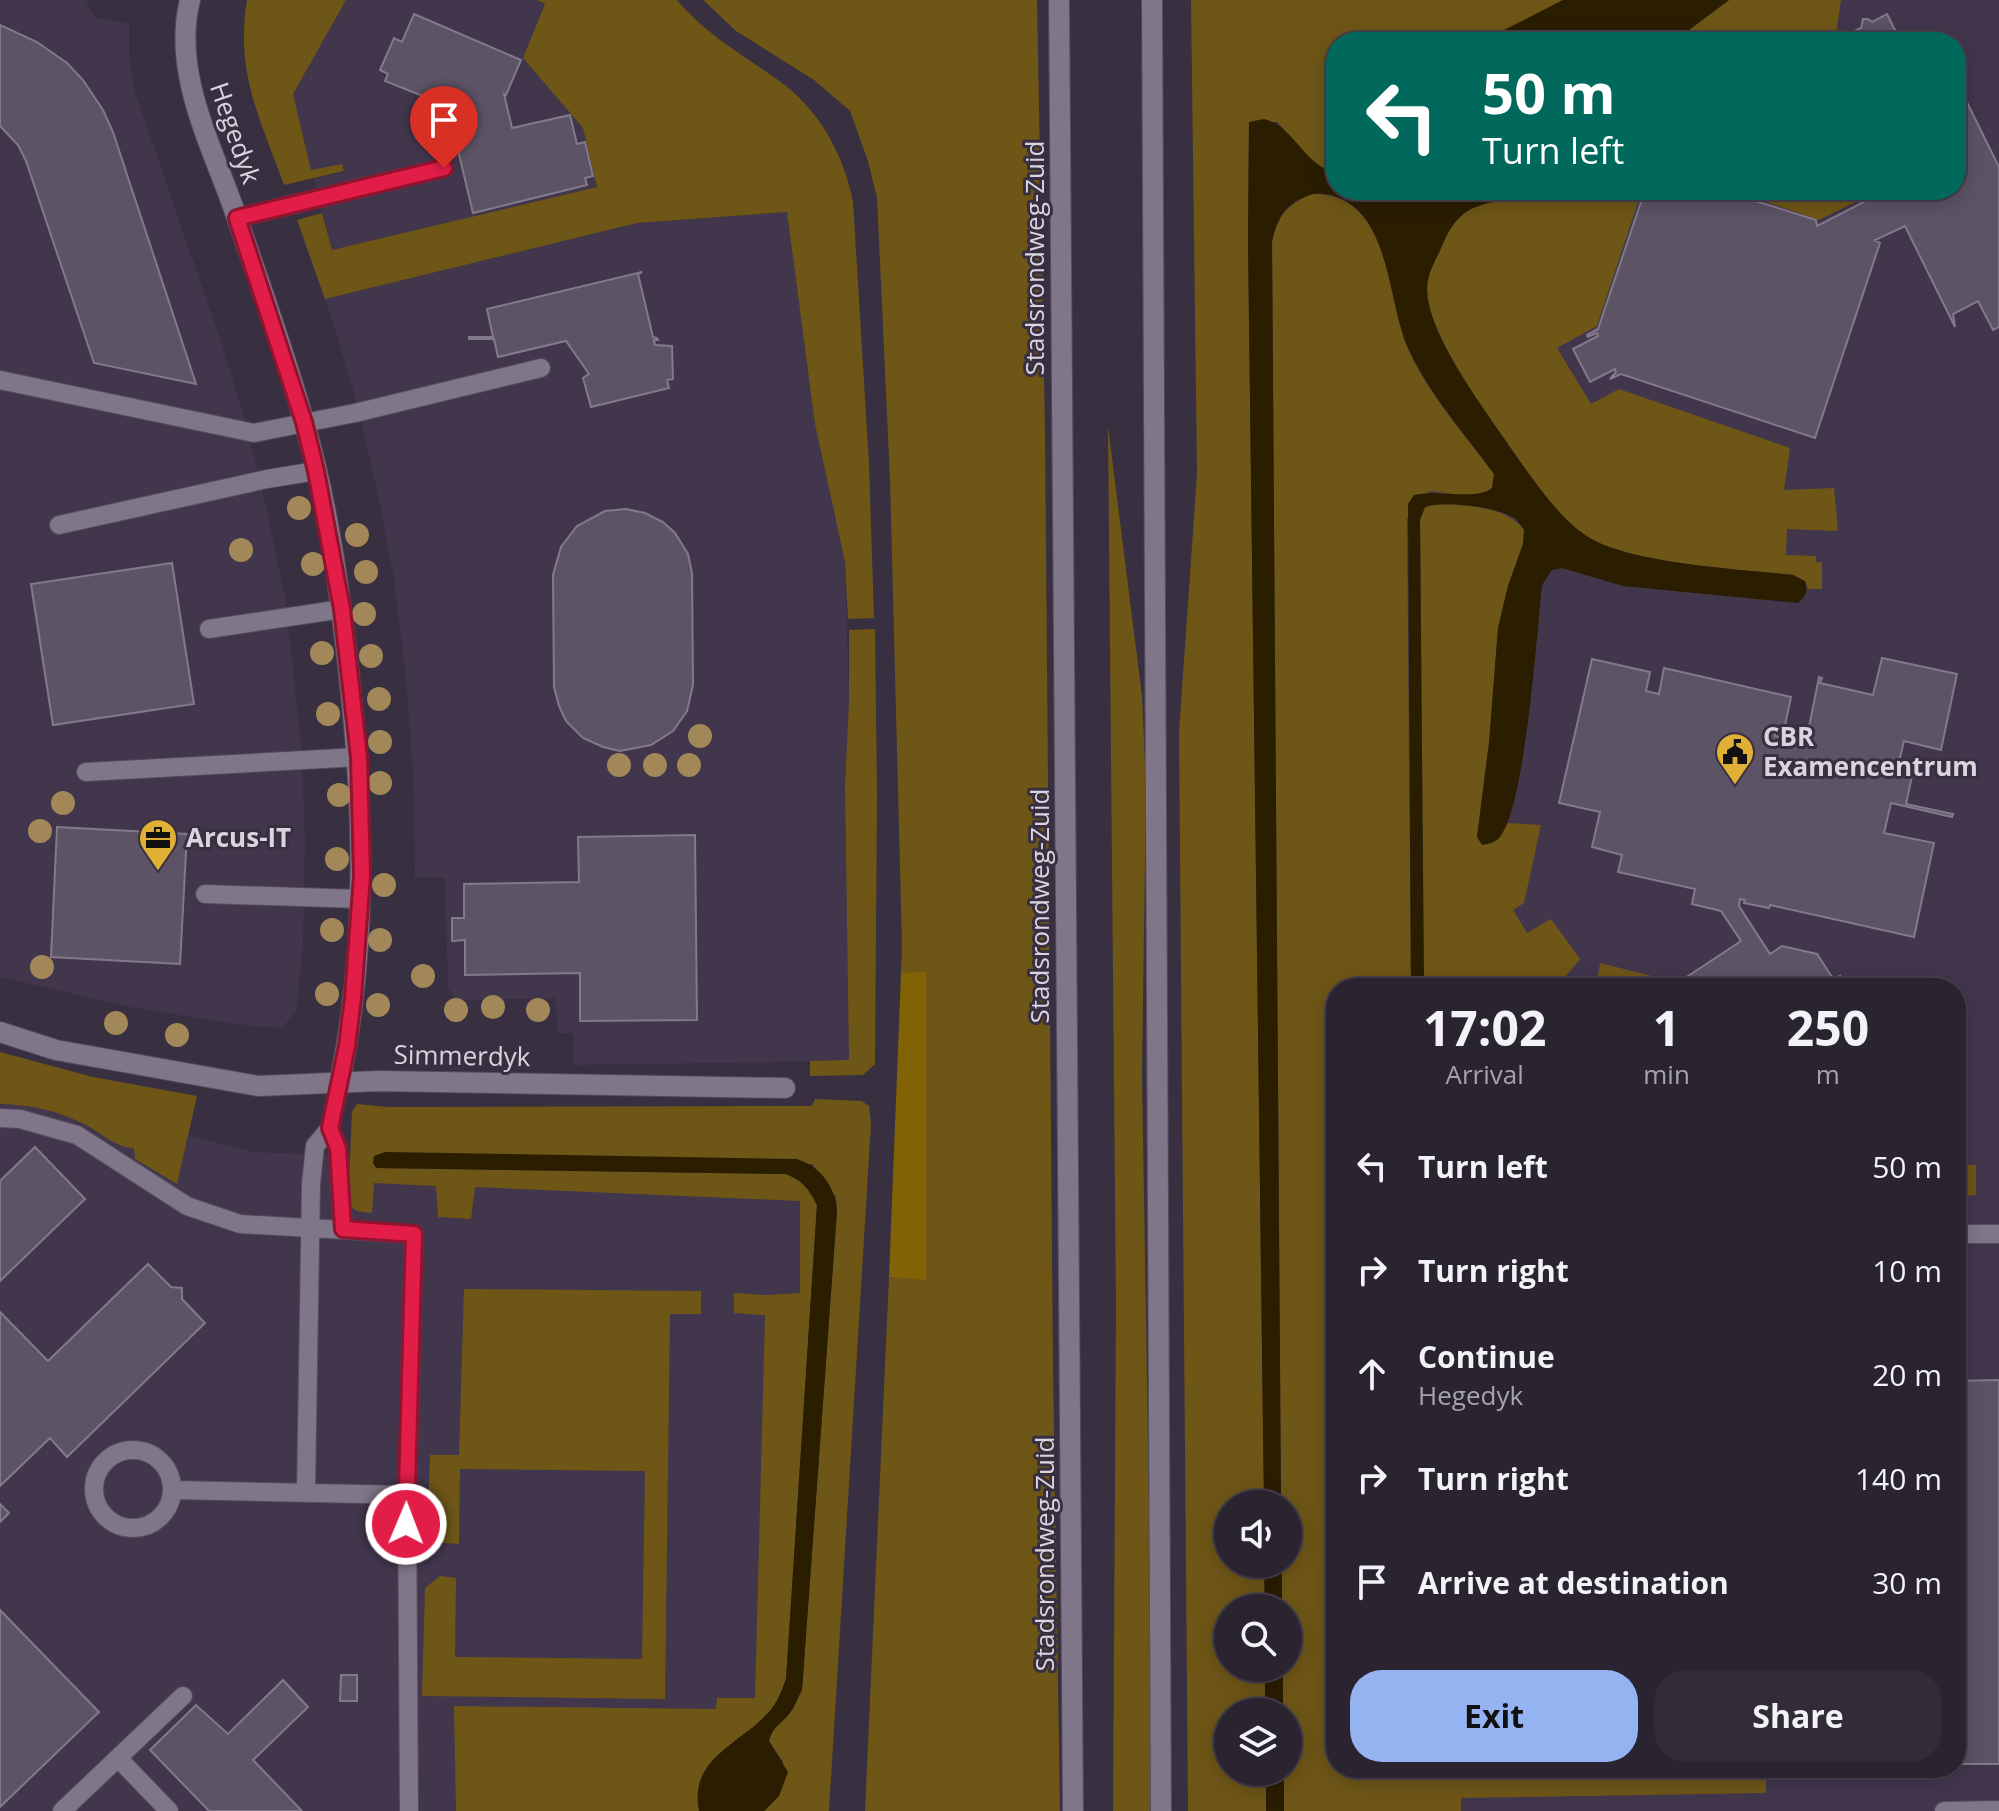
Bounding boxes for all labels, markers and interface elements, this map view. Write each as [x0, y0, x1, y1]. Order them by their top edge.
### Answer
text: 50 m [1482, 54, 1616, 130]
icon: left [1350, 64, 1454, 168]
street label: Hegedyk [202, 77, 270, 189]
pin [410, 86, 478, 168]
icon: arrive [422, 98, 466, 142]
text: Turn left [1482, 126, 1624, 175]
street label: Stadsrondweg-Zuid [1016, 141, 1052, 375]
place label: CBR Examencentrum [1763, 718, 1978, 784]
public building icon: CBR Examencentrum [1714, 731, 1756, 786]
street label: Stadsrondweg-Zuid [1021, 789, 1057, 1023]
office icon: Arcus-IT [137, 817, 179, 872]
place label: Arcus-IT [186, 819, 291, 855]
text: 17:02 [1423, 995, 1546, 1060]
text: 1 [1653, 995, 1680, 1060]
text: 250 [1787, 995, 1869, 1060]
street label: Simmerdyk [393, 1036, 531, 1074]
text: Arrival [1445, 1056, 1524, 1092]
text: min [1643, 1056, 1690, 1092]
text: m [1816, 1056, 1840, 1092]
icon: left [1350, 1144, 1394, 1188]
text: Turn left [1418, 1146, 1548, 1187]
text: 50 m [1872, 1146, 1942, 1187]
icon: right [1350, 1248, 1394, 1292]
text: Turn right [1418, 1250, 1569, 1291]
text: 10 m [1872, 1250, 1942, 1291]
text: Continue [1418, 1336, 1555, 1377]
icon: ahead [1350, 1352, 1394, 1396]
text: 20 m [1872, 1354, 1942, 1395]
text: Hegedyk [1418, 1377, 1523, 1413]
street label: Stadsrondweg-Zuid [1026, 1437, 1062, 1671]
icon: right [1350, 1456, 1394, 1500]
text: Turn right [1418, 1458, 1569, 1499]
text: 140 m [1855, 1458, 1942, 1499]
position arrow [364, 1482, 448, 1566]
map controls [1214, 1490, 1302, 1786]
button: sound [1214, 1490, 1302, 1578]
icon: arrive [1350, 1560, 1394, 1604]
text: Arrive at destination [1418, 1562, 1729, 1603]
text: 30 m [1872, 1562, 1942, 1603]
button: search [1214, 1594, 1302, 1682]
button: Exit [1350, 1670, 1638, 1762]
button: Share [1654, 1670, 1942, 1762]
button: layers [1214, 1698, 1302, 1786]

